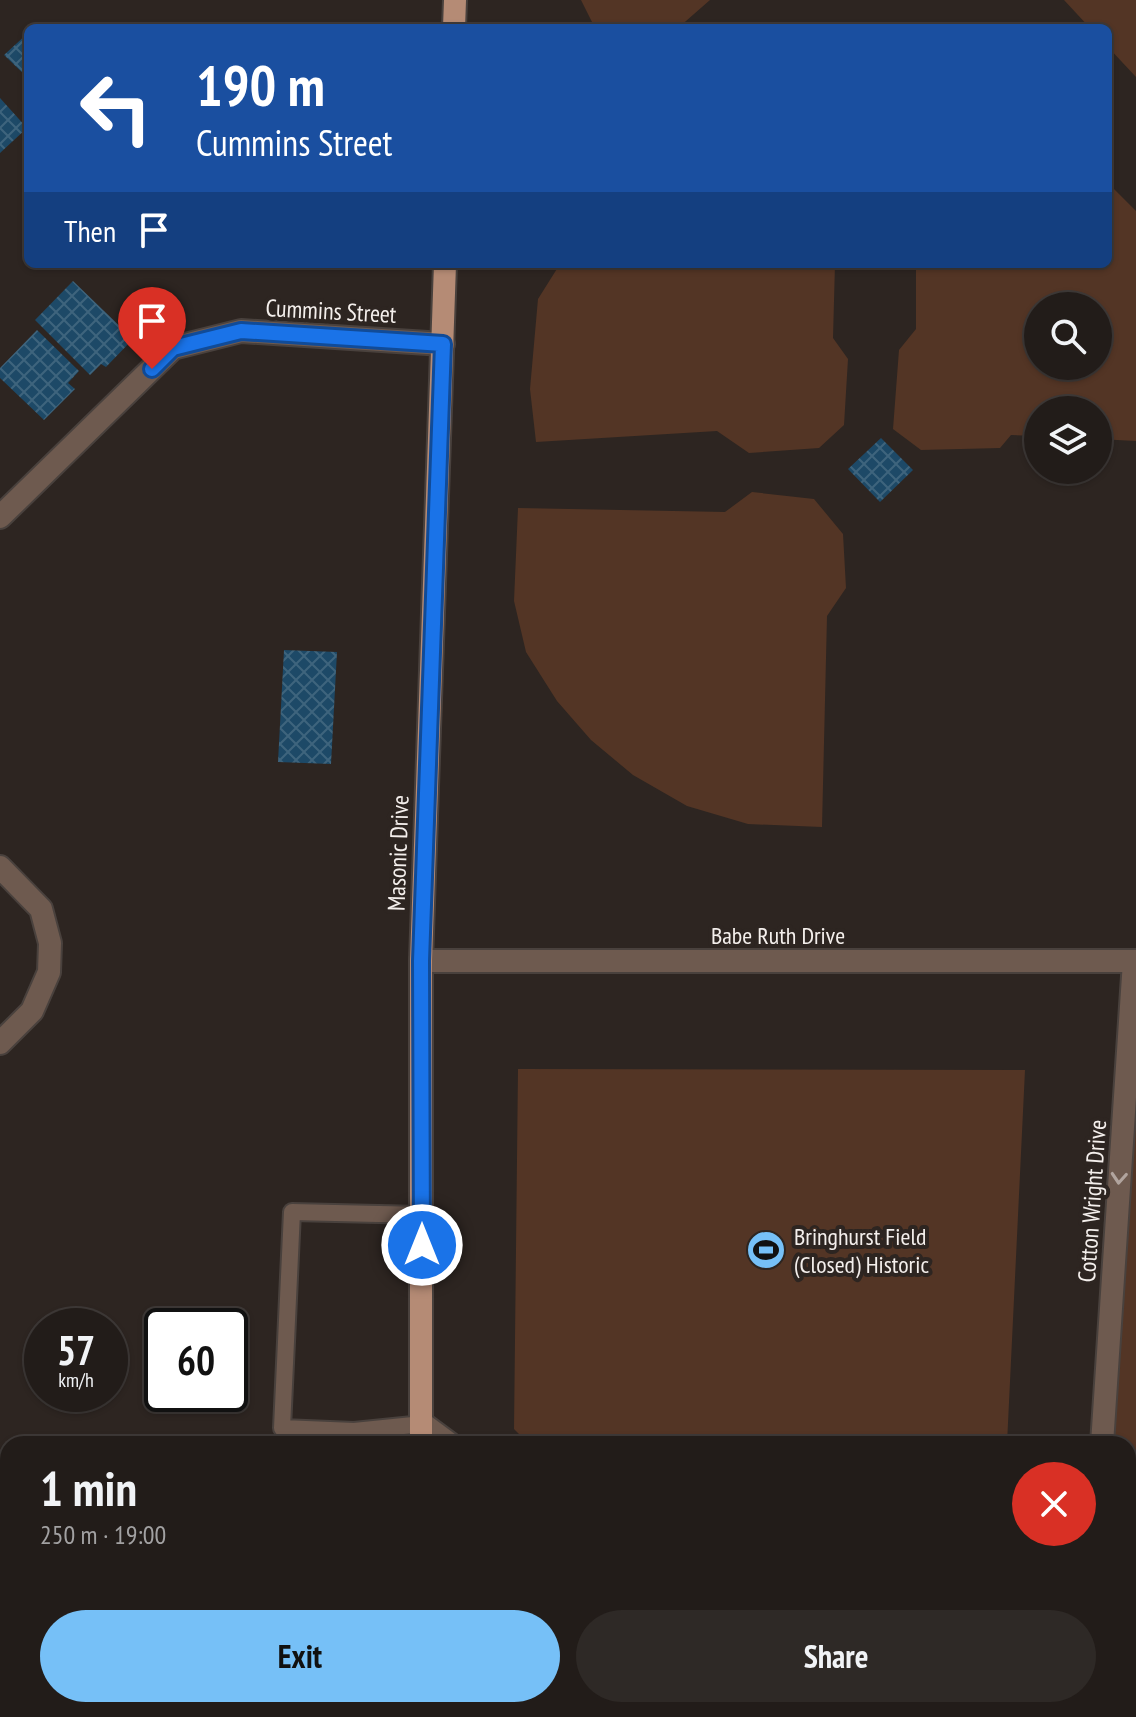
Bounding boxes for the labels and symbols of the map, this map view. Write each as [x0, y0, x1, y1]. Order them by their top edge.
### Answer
pin [118, 287, 186, 369]
street label: Cummins Street [265, 292, 398, 330]
street label: Masonic Drive [380, 795, 416, 911]
street label: Babe Ruth Drive [711, 920, 845, 951]
street label: Cotton Wright Drive [1071, 1119, 1113, 1283]
one-way arrow [1111, 1172, 1128, 1185]
position arrow [380, 1203, 464, 1287]
place label: Bringhurst Field (Closed) Historic [794, 1221, 929, 1280]
sports icon: Bringhurst Field (Closed) Historic [745, 1229, 787, 1271]
speed limit sign: 60 [144, 1308, 248, 1412]

